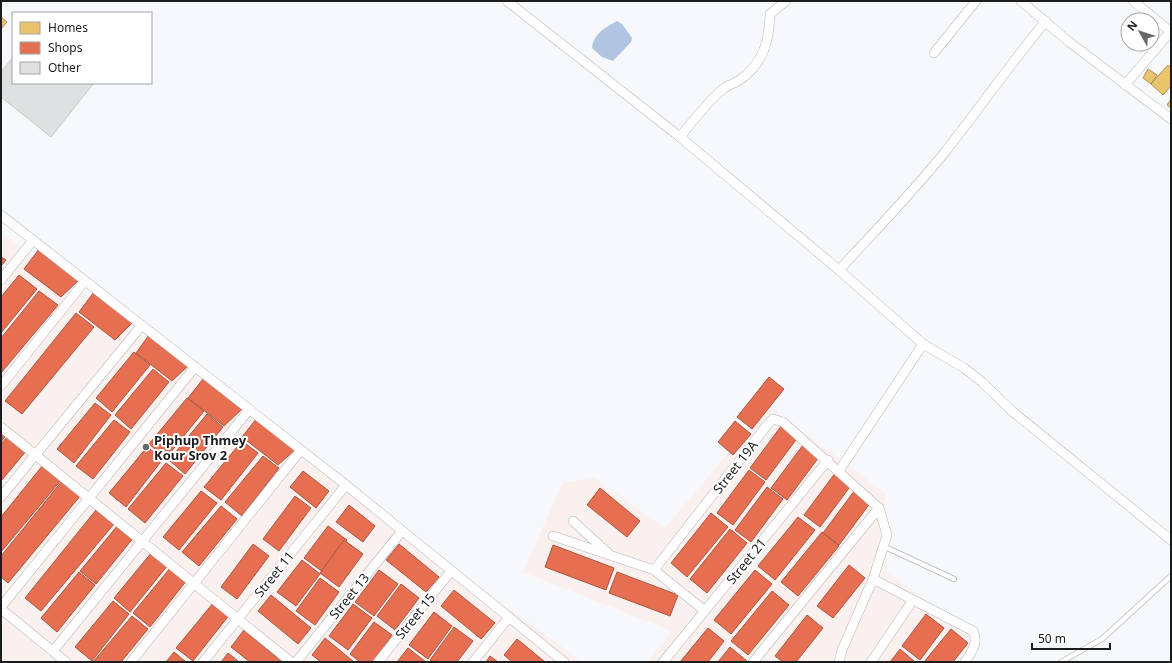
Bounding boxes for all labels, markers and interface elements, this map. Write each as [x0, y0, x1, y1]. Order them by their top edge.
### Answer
legend [12, 12, 152, 84]
north arrow [1120, 12, 1160, 52]
text: N [1123, 17, 1140, 34]
text: Homes [48, 19, 88, 36]
text: Shops [48, 39, 83, 56]
text: Other [48, 59, 81, 76]
place label: Piphup Thmey Kour Srov 2 [154, 431, 247, 464]
street label: Street 19A [709, 436, 762, 497]
marker: Piphup Thmey Kour Srov 2 [141, 442, 151, 452]
street label: Street 21 [722, 534, 770, 588]
street label: Street 11 [250, 547, 298, 601]
street label: Street 13 [325, 569, 373, 623]
street label: Street 15 [391, 589, 439, 643]
scale bar [1032, 625, 1110, 651]
text: 50 m [1038, 630, 1066, 647]

